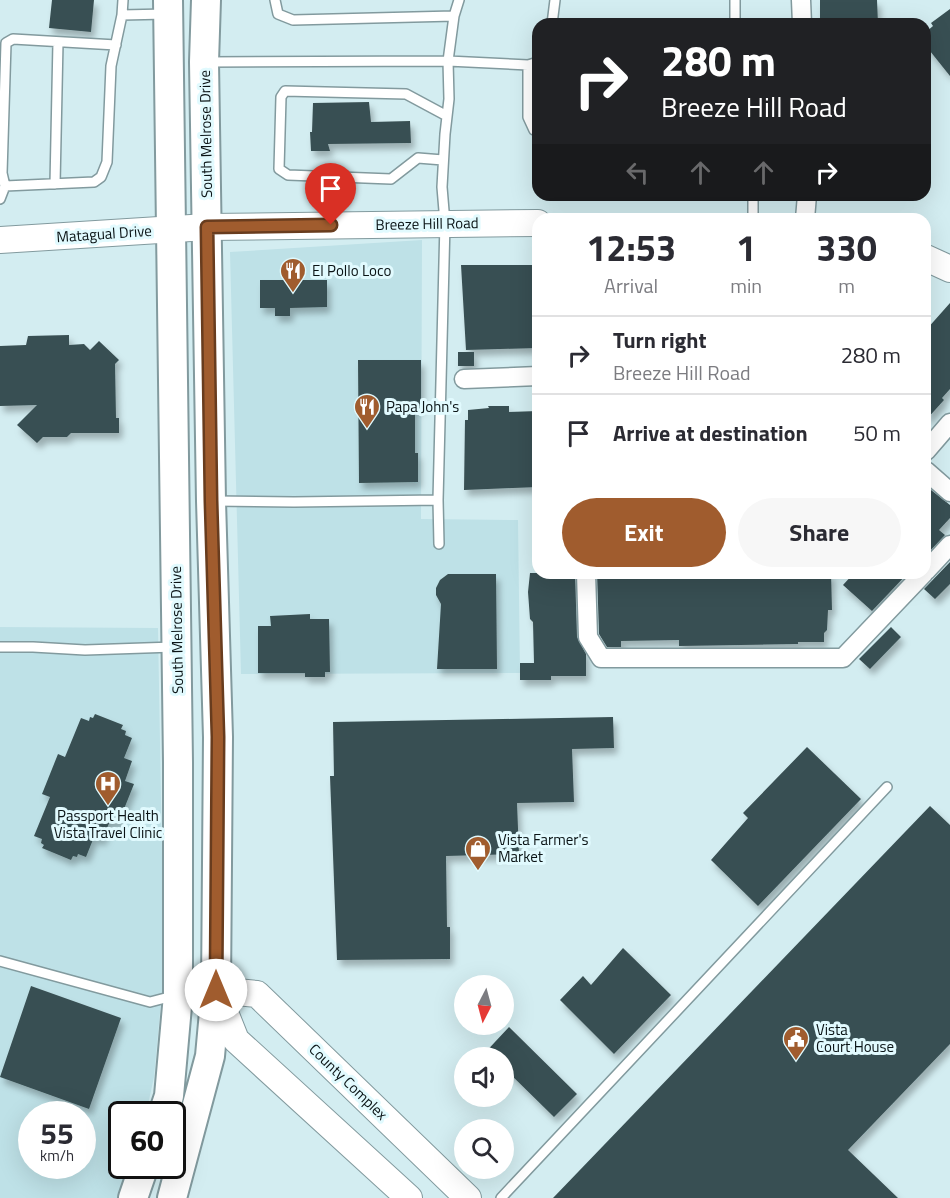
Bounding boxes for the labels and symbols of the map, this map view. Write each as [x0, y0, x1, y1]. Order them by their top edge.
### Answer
street label: South Melrose Drive [193, 70, 218, 198]
pin [305, 163, 356, 225]
street label: Breeze Hill Road [375, 211, 479, 236]
street label: Matagual Drive [55, 219, 152, 248]
restaurant icon: El Pollo Loco [278, 256, 308, 294]
place label: El Pollo Loco [312, 259, 391, 282]
restaurant icon: Papa John's [352, 392, 382, 430]
place label: Papa John's [386, 395, 459, 418]
street label: South Melrose Drive [164, 566, 189, 694]
hospital icon: Passport Health Vista Travel Clinic [93, 769, 123, 807]
place label: Passport Health Vista Travel Clinic [54, 804, 162, 844]
place label: Vista Farmer's Market [498, 828, 589, 868]
shop icon: Vista Farmer's Market [463, 834, 493, 872]
position arrow [184, 958, 248, 1022]
north arrow [454, 975, 514, 1035]
place label: Vista Court House [816, 1018, 894, 1058]
public building icon: Vista Court House [781, 1024, 811, 1062]
street label: County Complex [304, 1038, 393, 1125]
speed limit sign: 60 [108, 1101, 186, 1179]

